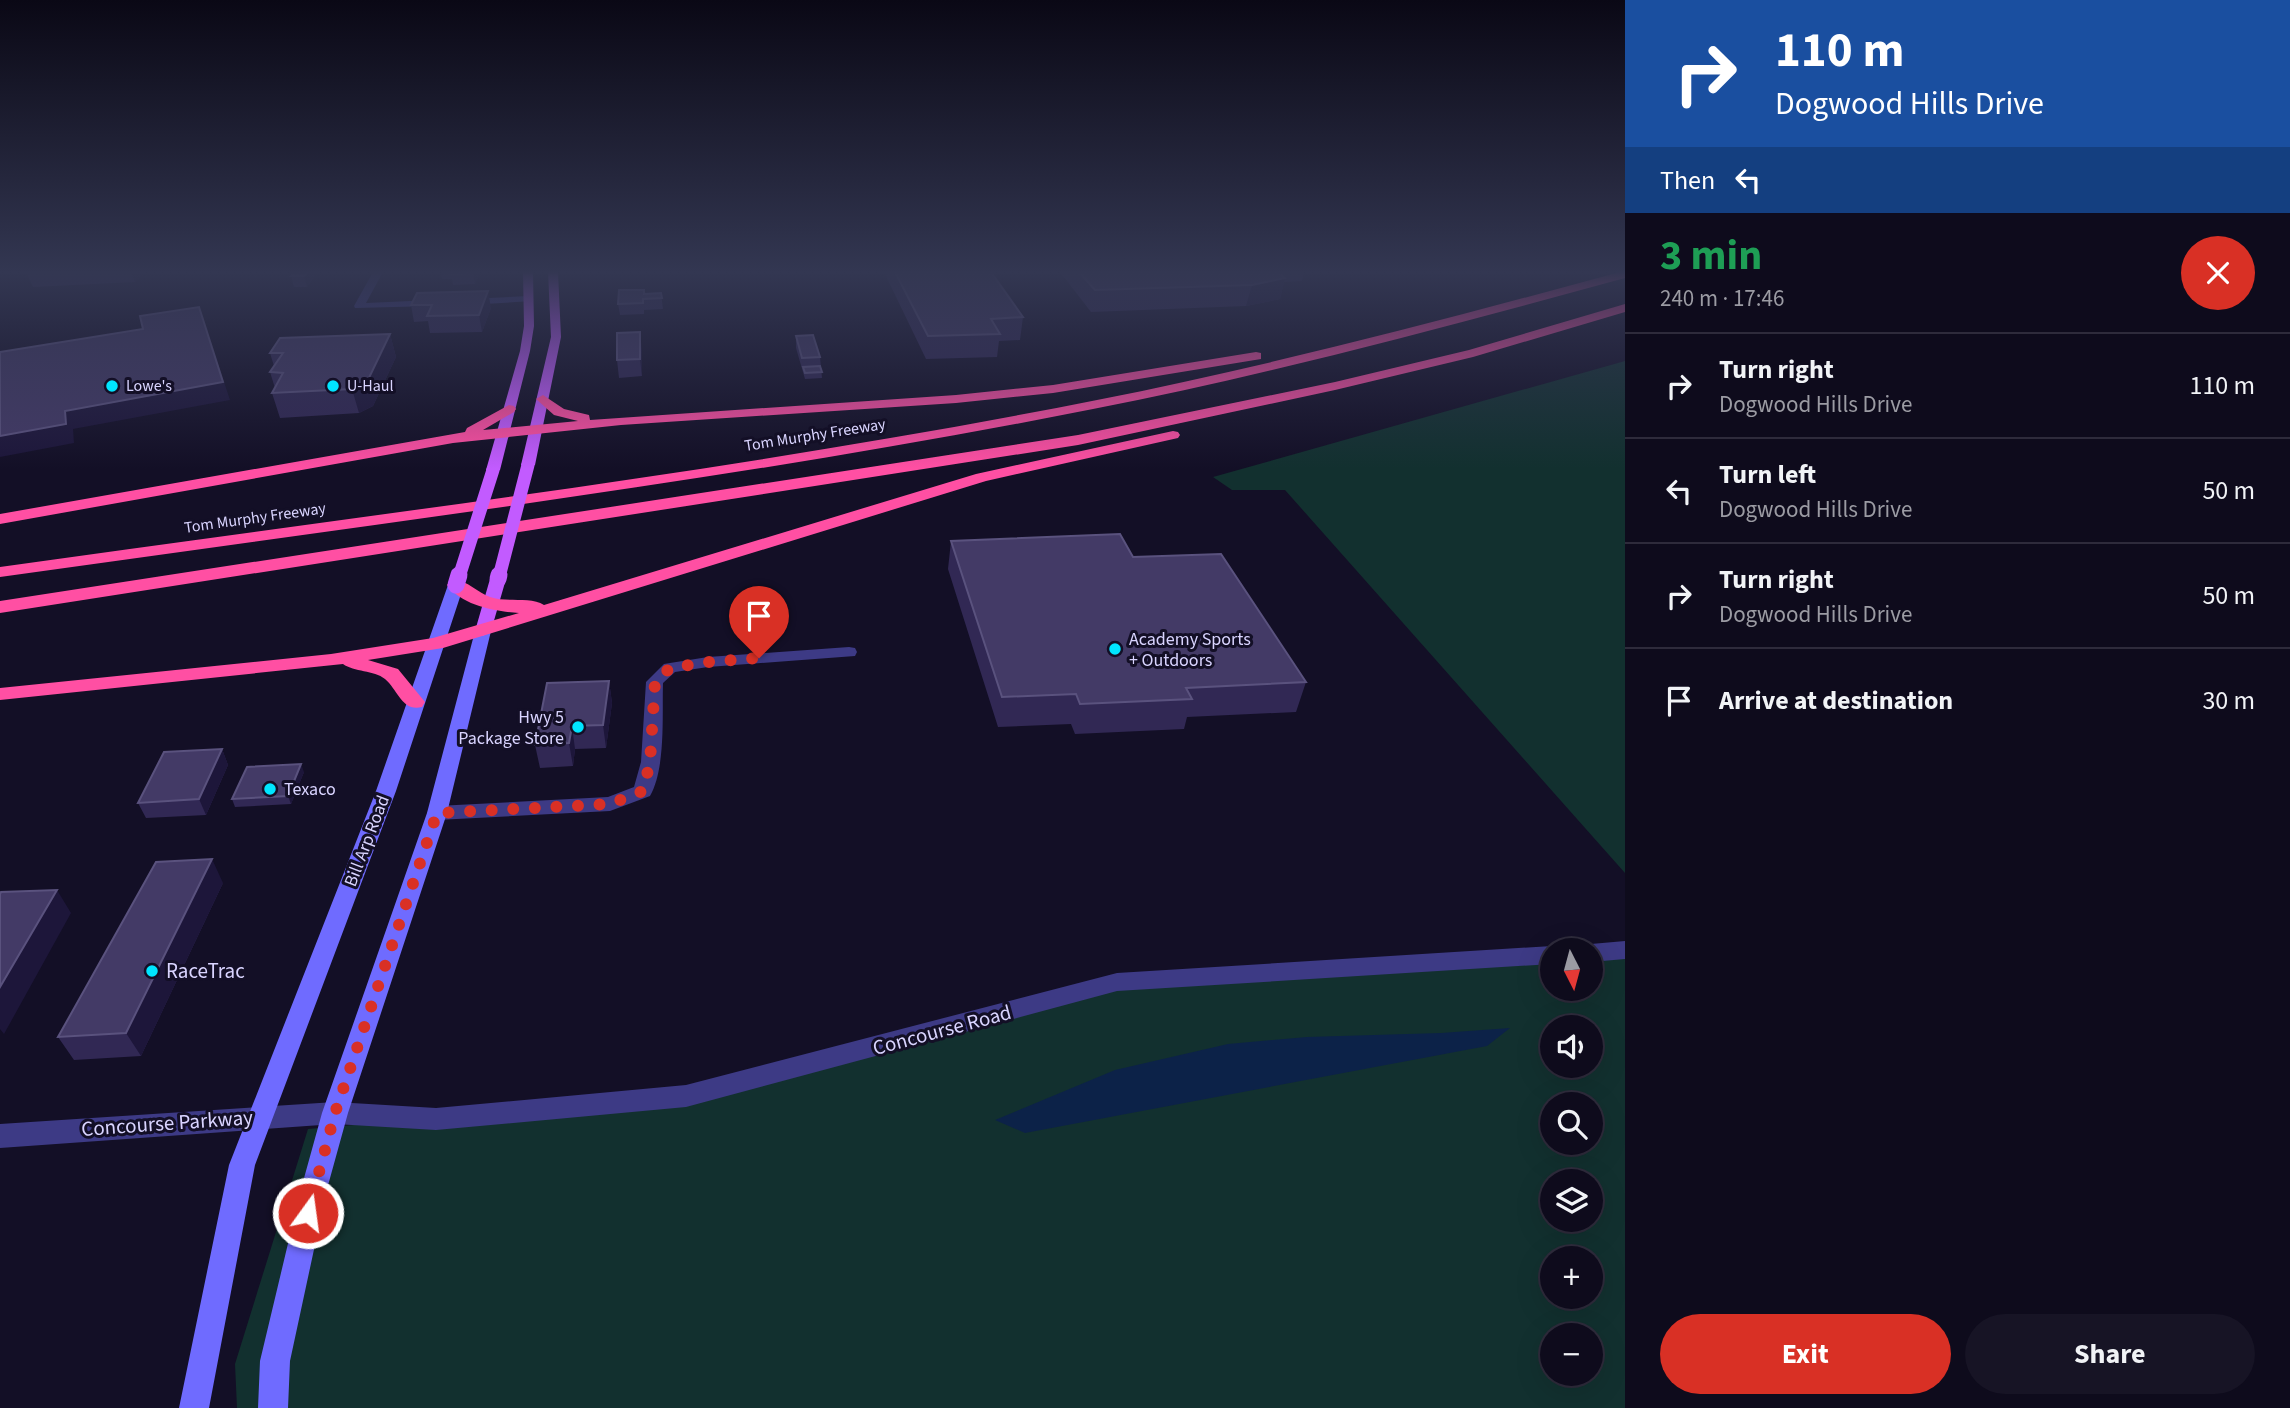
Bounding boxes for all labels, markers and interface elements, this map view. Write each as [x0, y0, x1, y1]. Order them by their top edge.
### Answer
text: 110 m [1775, 16, 1904, 86]
icon: right [1660, 28, 1751, 119]
text: Dogwood Hills Drive [1775, 81, 2044, 127]
icon: left [1729, 161, 1767, 199]
text: Then [1660, 162, 1715, 199]
text: 3 min [1660, 226, 1762, 286]
button: close [2181, 236, 2255, 310]
text: 240 m · 17:46 [1660, 282, 1784, 315]
text: Turn right [1719, 351, 1834, 388]
icon: right [1660, 367, 1698, 405]
text: 110 m [2189, 367, 2255, 404]
place label: Lowe's [126, 375, 172, 397]
place label: U-Haul [347, 375, 394, 397]
marker: Lowe's [104, 378, 120, 394]
marker: U-Haul [325, 378, 341, 394]
text: Dogwood Hills Drive [1719, 388, 1912, 421]
street label: Tom Murphy Freeway [743, 413, 888, 457]
text: Turn left [1719, 456, 1816, 493]
icon: left [1660, 472, 1698, 510]
text: 50 m [2202, 472, 2255, 509]
text: Dogwood Hills Drive [1719, 493, 1912, 526]
street label: Tom Murphy Freeway [183, 497, 328, 539]
text: Turn right [1719, 561, 1834, 598]
icon: right [1660, 577, 1698, 615]
text: 50 m [2202, 577, 2255, 614]
pin [729, 586, 789, 658]
icon: arrive [740, 597, 778, 635]
text: Dogwood Hills Drive [1719, 598, 1912, 631]
place label: Academy Sports + Outdoors [1129, 627, 1251, 673]
marker: Academy Sports + Outdoors [1107, 641, 1123, 657]
icon: arrive [1660, 682, 1698, 720]
text: Arrive at destination [1719, 682, 1953, 719]
text: 30 m [2202, 682, 2255, 719]
place label: Hwy 5 Package Store [458, 705, 564, 751]
marker: Hwy 5 Package Store [570, 719, 586, 735]
place label: Texaco [284, 777, 336, 802]
marker: Texaco [262, 781, 278, 797]
street label: Bill Arp Road [338, 792, 396, 890]
north arrow [1540, 938, 1603, 1001]
map controls [1540, 938, 1603, 1386]
place label: RaceTrac [166, 956, 245, 986]
marker: RaceTrac [144, 963, 160, 979]
street label: Concourse Road [869, 997, 1015, 1063]
button: sound [1540, 1015, 1603, 1078]
button: search [1540, 1092, 1603, 1155]
street label: Concourse Parkway [80, 1102, 254, 1144]
button: layers [1540, 1169, 1603, 1232]
position arrow [271, 1176, 345, 1250]
button: + [1540, 1246, 1603, 1309]
button: Exit [1660, 1314, 1951, 1394]
button: Share [1965, 1314, 2255, 1394]
button: − [1540, 1323, 1603, 1386]

